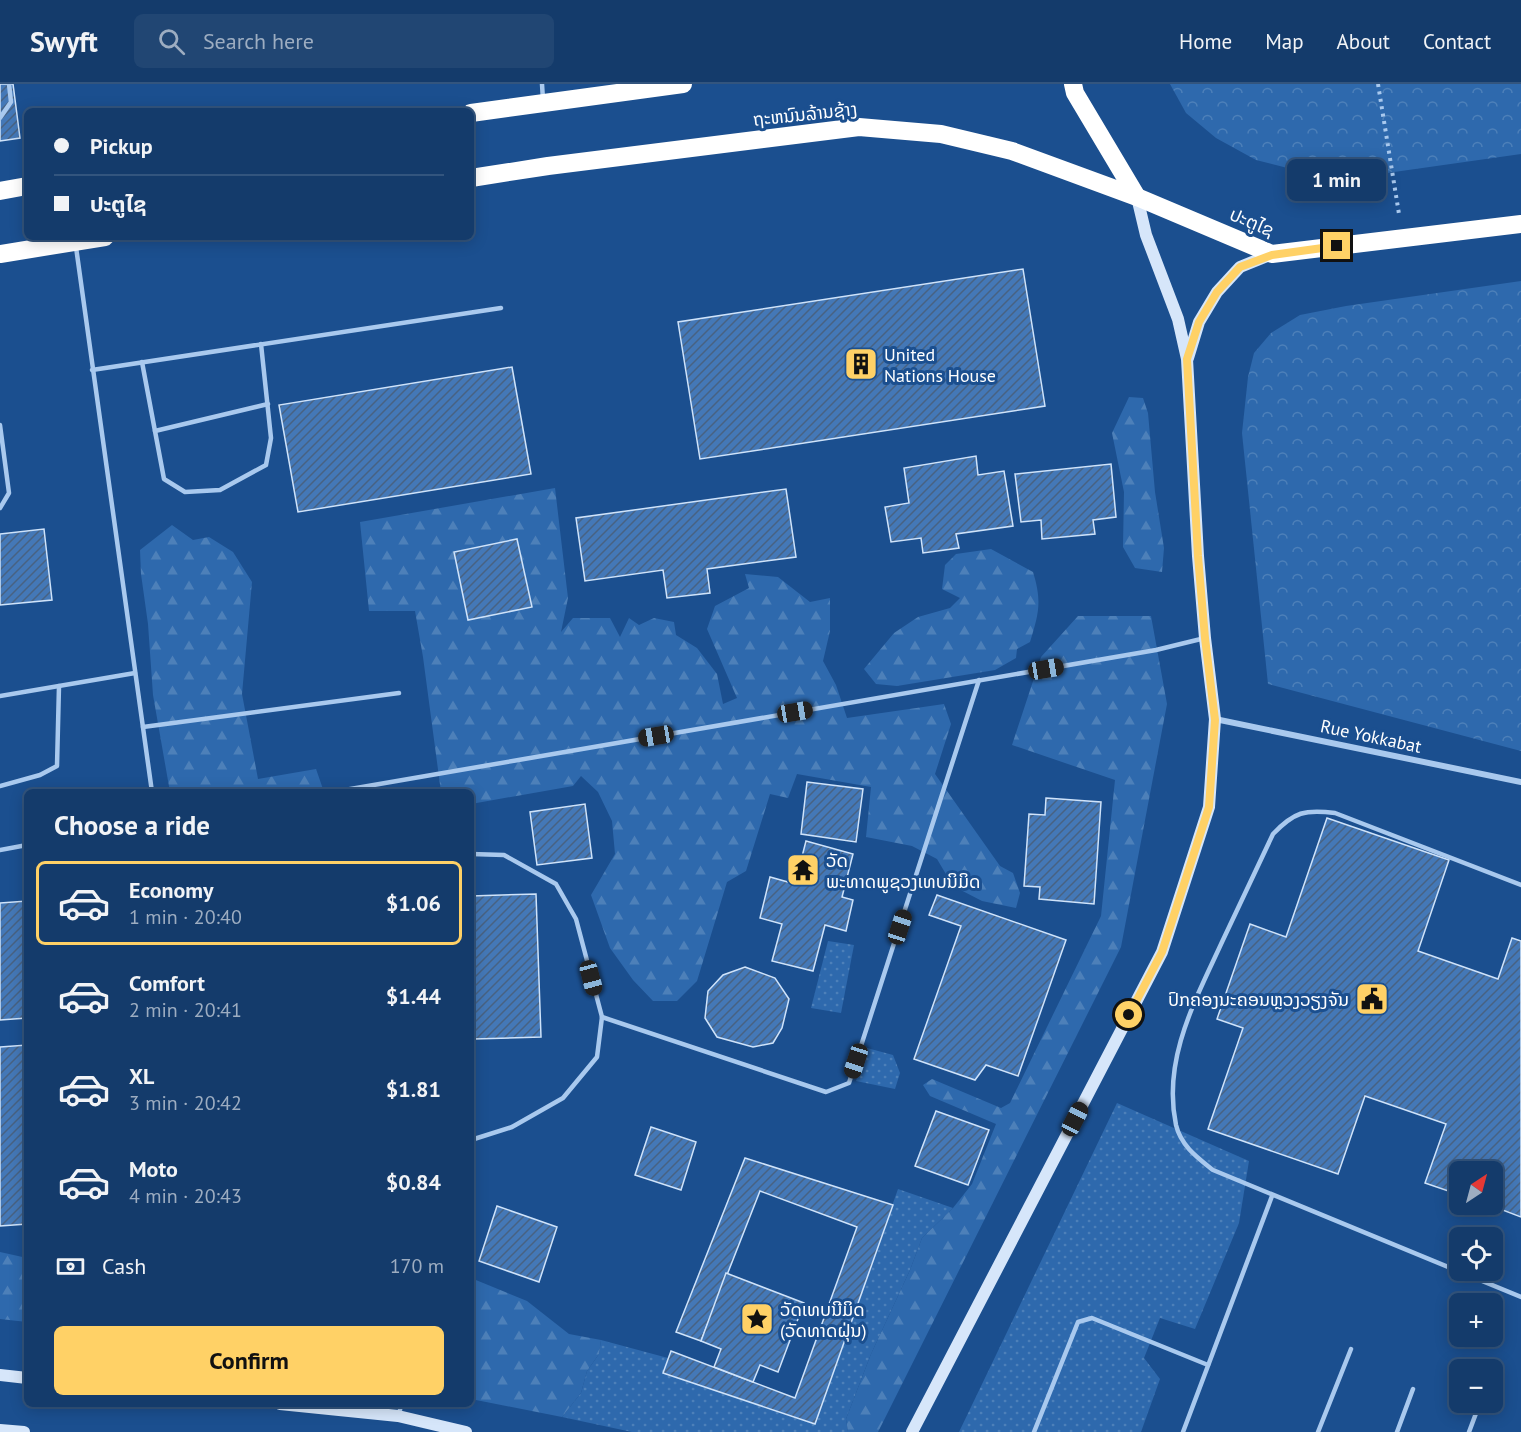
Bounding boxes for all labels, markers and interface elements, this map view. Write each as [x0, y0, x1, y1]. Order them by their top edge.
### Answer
search box [134, 14, 554, 68]
text: Swyft [30, 23, 98, 60]
icon: search [155, 25, 188, 58]
text: Search here [203, 27, 314, 55]
text: Home [1179, 28, 1232, 55]
text: Map [1265, 28, 1304, 55]
text: About [1337, 28, 1390, 55]
text: Contact [1423, 28, 1491, 55]
street label: ຖະຫນົນລ້ານຊ້າງ [752, 97, 858, 131]
text: Pickup [90, 132, 153, 160]
callout: 1 min [1288, 159, 1386, 201]
text: 1 min [1312, 167, 1361, 193]
text: ປະຕູໄຊ [90, 190, 147, 218]
street label: ປະຕູໄຊ [1226, 202, 1278, 243]
route end [1323, 232, 1350, 259]
place label: United Nations House [884, 343, 996, 387]
building icon: United Nations House [843, 346, 879, 382]
car [1027, 657, 1065, 681]
car [776, 700, 814, 724]
street label: Rue Yokkabat [1318, 714, 1424, 758]
car [637, 724, 675, 748]
text: Choose a ride [54, 808, 210, 842]
place label: ວັດ ພະທາດພູຊວງເທບນິມິດ [826, 849, 980, 894]
temple icon: ວັດ ພະທາດພູຊວງເທບນິມິດ [785, 852, 821, 888]
icon: car [57, 876, 111, 930]
text: Economy [129, 876, 213, 904]
text: $1.06 [386, 889, 441, 917]
text: 1 min · 20:40 [129, 904, 242, 930]
car [886, 907, 914, 947]
car [578, 958, 604, 998]
icon: car [57, 969, 111, 1023]
text: Comfort [129, 969, 205, 997]
public building icon: ປົກຄອງນະຄອນຫຼວງວຽງຈັນ [1354, 981, 1390, 1017]
text: $1.44 [386, 982, 441, 1010]
place label: ປົກຄອງນະຄອນຫຼວງວຽງຈັນ [1168, 988, 1349, 1011]
text: 2 min · 20:41 [129, 997, 242, 1023]
route start [1115, 1001, 1142, 1028]
car [842, 1041, 870, 1081]
icon: car [57, 1062, 111, 1116]
text: XL [129, 1062, 154, 1090]
text: $1.81 [386, 1075, 441, 1103]
text: 3 min · 20:42 [129, 1090, 242, 1116]
car [1059, 1099, 1091, 1139]
icon: car [57, 1155, 111, 1209]
text: Moto [129, 1155, 178, 1183]
north arrow [1449, 1161, 1503, 1215]
map controls [1449, 1161, 1503, 1413]
text: $0.84 [386, 1168, 441, 1196]
text: 4 min · 20:43 [129, 1183, 242, 1209]
button: locate [1449, 1227, 1503, 1281]
icon: cash [54, 1250, 87, 1283]
text: Cash [102, 1252, 146, 1280]
text: 170 m [390, 1253, 444, 1279]
button: + [1449, 1293, 1503, 1347]
place label: ວັດເທບນີມິດ (ວັດທາດຝຸ່ນ) [780, 1298, 867, 1342]
place icon: ວັດເທບນີມິດ (ວັດທາດຝຸ່ນ) [739, 1301, 775, 1337]
button: Confirm [54, 1326, 444, 1395]
button: − [1449, 1359, 1503, 1413]

